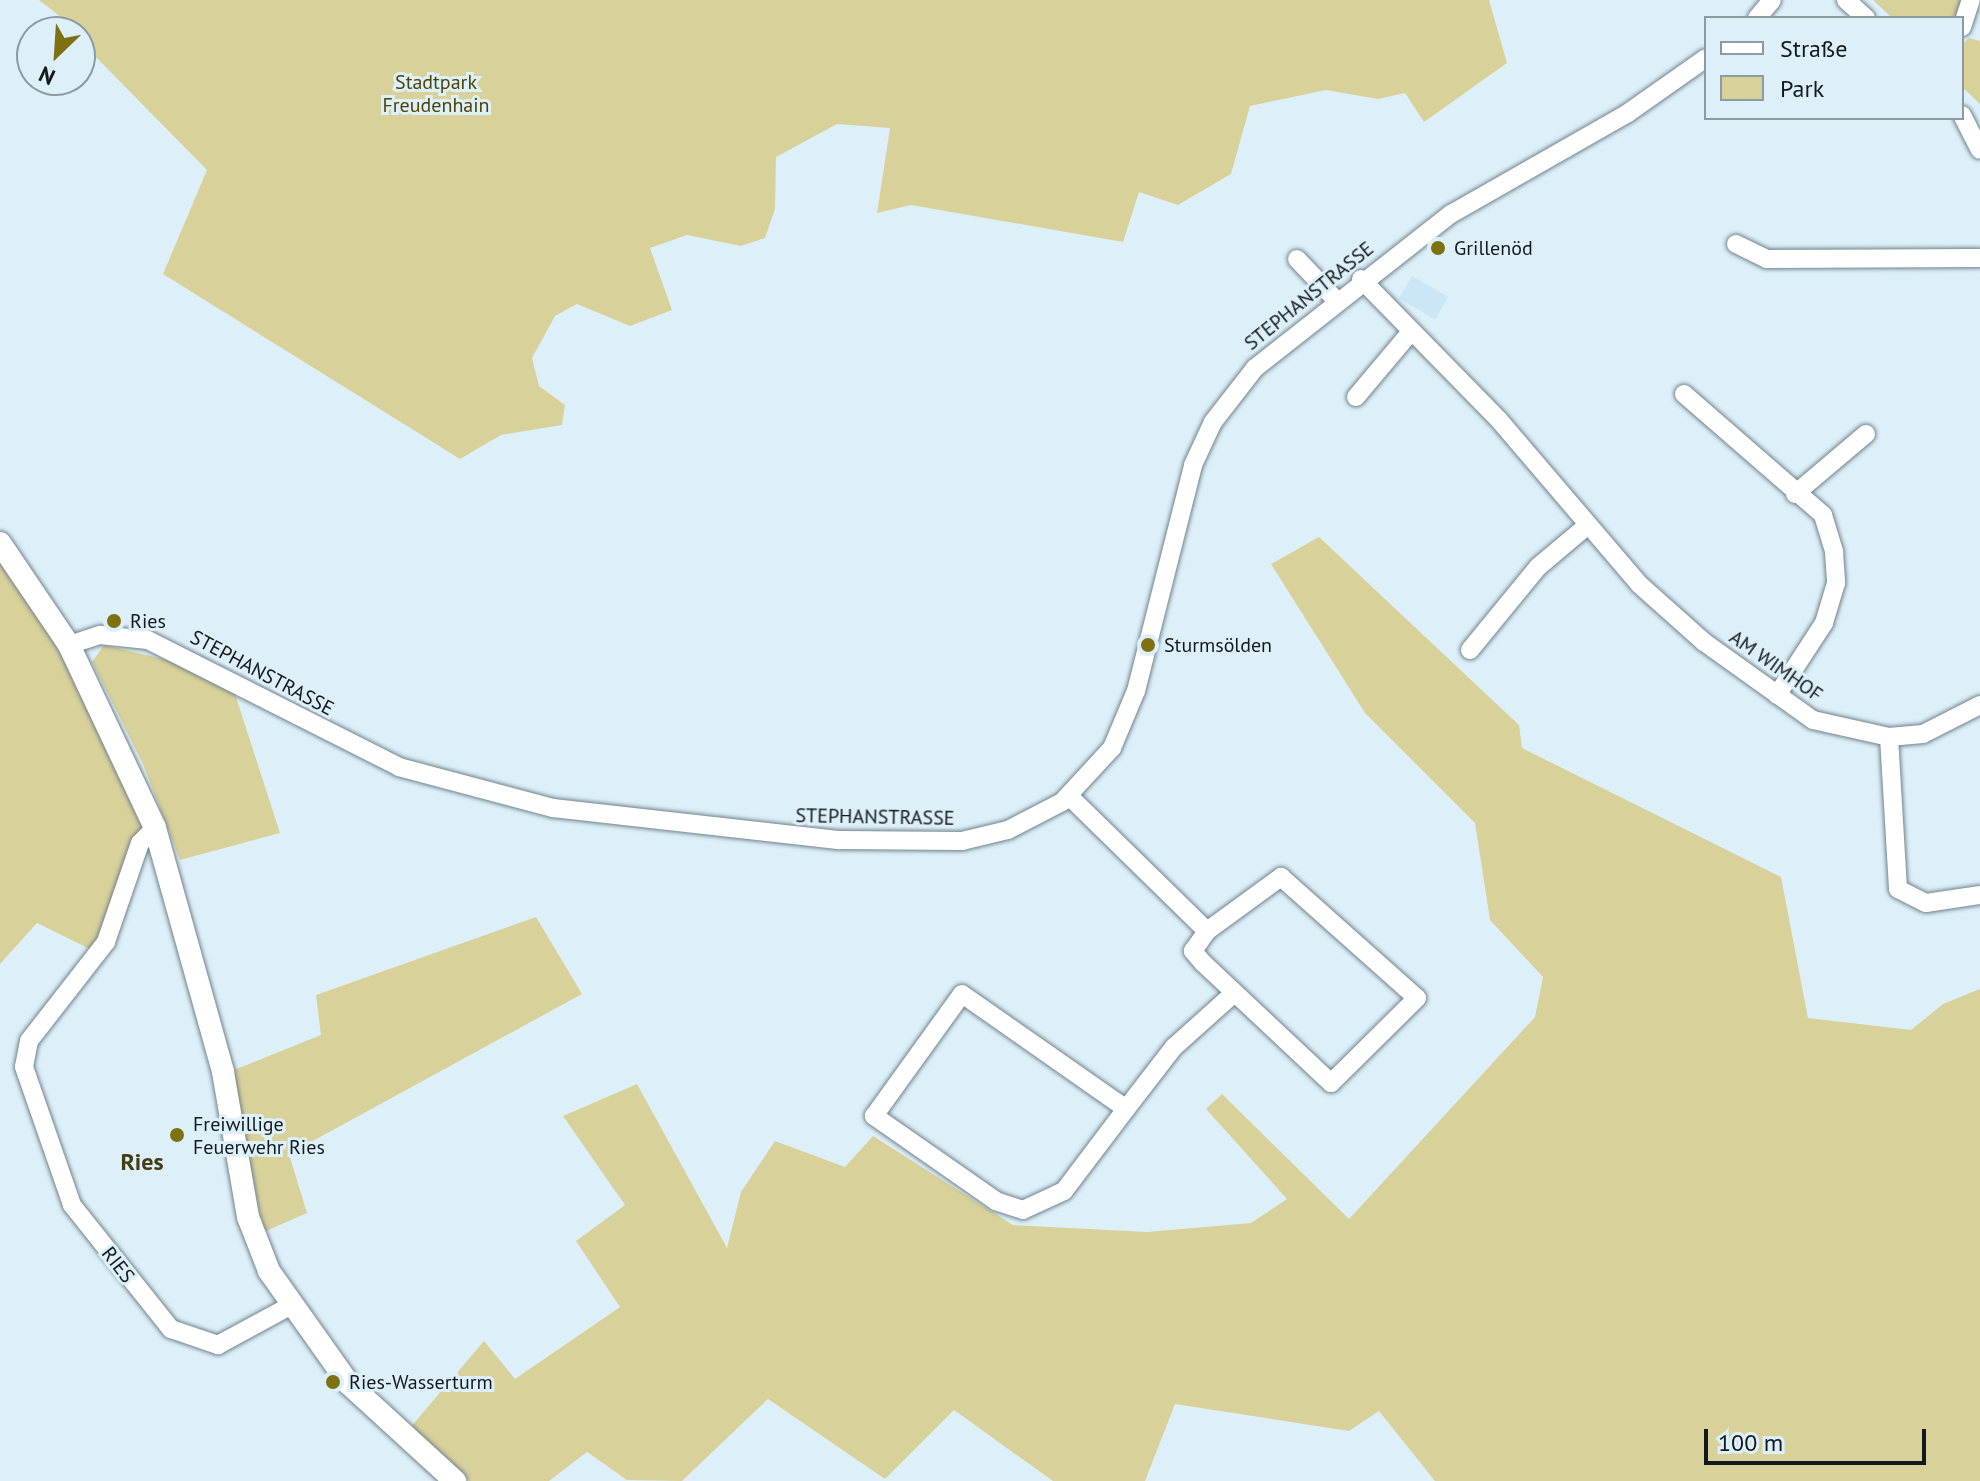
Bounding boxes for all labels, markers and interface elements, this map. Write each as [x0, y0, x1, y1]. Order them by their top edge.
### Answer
north arrow [16, 16, 96, 96]
legend [1704, 16, 1964, 120]
text: Straße [1780, 33, 1847, 64]
text: N [34, 60, 59, 92]
park label: Stadtpark Freudenhain [382, 71, 490, 118]
text: Park [1780, 73, 1824, 104]
place label: Grillenöd [1454, 236, 1533, 260]
street label: STEPHANSTRASSE [1240, 237, 1378, 355]
marker: Grillenöd [1429, 239, 1447, 257]
place label: Ries [130, 609, 166, 633]
marker: Ries [105, 612, 123, 630]
street label: STEPHANSTRASSE [186, 625, 338, 721]
street label: AM WIMHOF [1725, 625, 1827, 707]
place label: Sturmsölden [1164, 633, 1272, 657]
marker: Sturmsölden [1139, 636, 1157, 654]
street label: STEPHANSTRASSE [795, 804, 955, 830]
place label: Freiwillige Feuerwehr Ries [193, 1112, 325, 1159]
marker: Freiwillige Feuerwehr Ries [168, 1126, 186, 1144]
district label: Ries [120, 1148, 164, 1176]
street label: RIES [97, 1242, 139, 1288]
place label: Ries-Wasserturm [349, 1370, 493, 1394]
marker: Ries-Wasserturm [324, 1373, 342, 1391]
scale bar [1708, 1413, 1930, 1463]
text: 100 m [1718, 1427, 1783, 1458]

